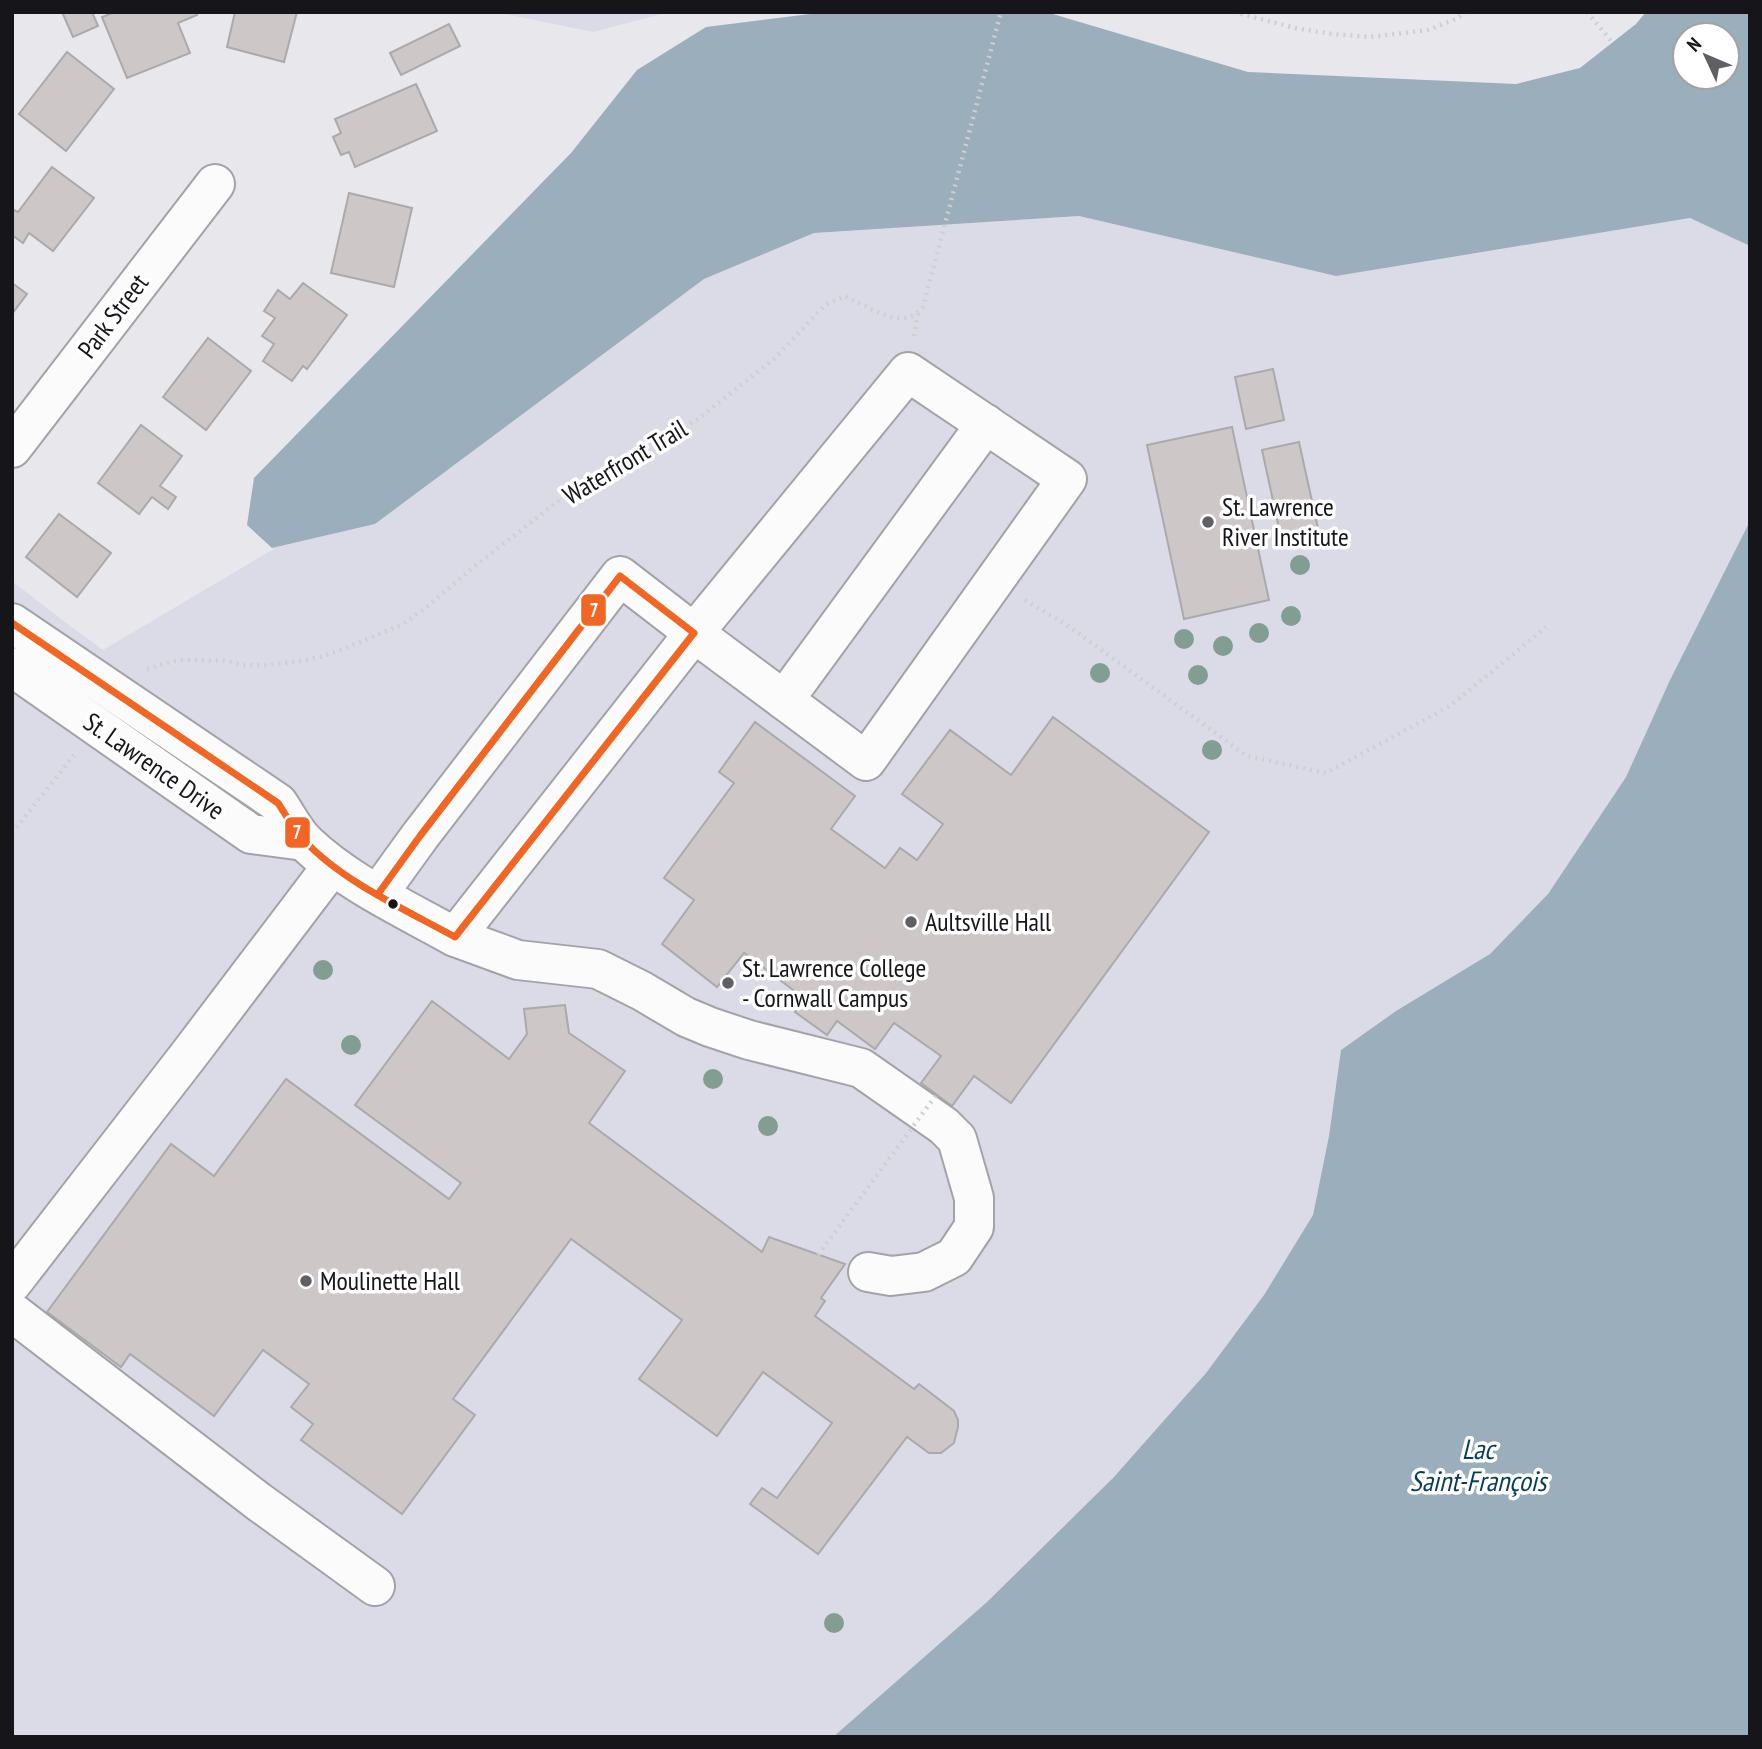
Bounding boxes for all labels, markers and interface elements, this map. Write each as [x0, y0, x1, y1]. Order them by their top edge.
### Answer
north arrow [1671, 21, 1741, 91]
text: N [1682, 32, 1706, 56]
street label: Park Street [70, 267, 155, 365]
street label: Waterfront Trail [557, 412, 693, 511]
place label: St. Lawrence River Institute [1222, 490, 1349, 553]
marker: St. Lawrence River Institute [1200, 514, 1216, 530]
line badge: 7 [580, 593, 607, 627]
text: 7 [589, 598, 599, 622]
street label: St. Lawrence Drive [77, 705, 231, 826]
line badge: 7 [284, 816, 311, 849]
text: 7 [292, 820, 302, 844]
unlabelled marker [386, 897, 400, 911]
place label: Aultsville Hall [925, 905, 1051, 938]
marker: Aultsville Hall [903, 914, 919, 930]
place label: St. Lawrence College - Cornwall Campus [742, 951, 926, 1014]
marker: St. Lawrence College - Cornwall Campus [720, 975, 736, 991]
place label: Moulinette Hall [320, 1264, 460, 1297]
marker: Moulinette Hall [298, 1273, 314, 1289]
water label: Lac Saint-François [1410, 1430, 1549, 1499]

